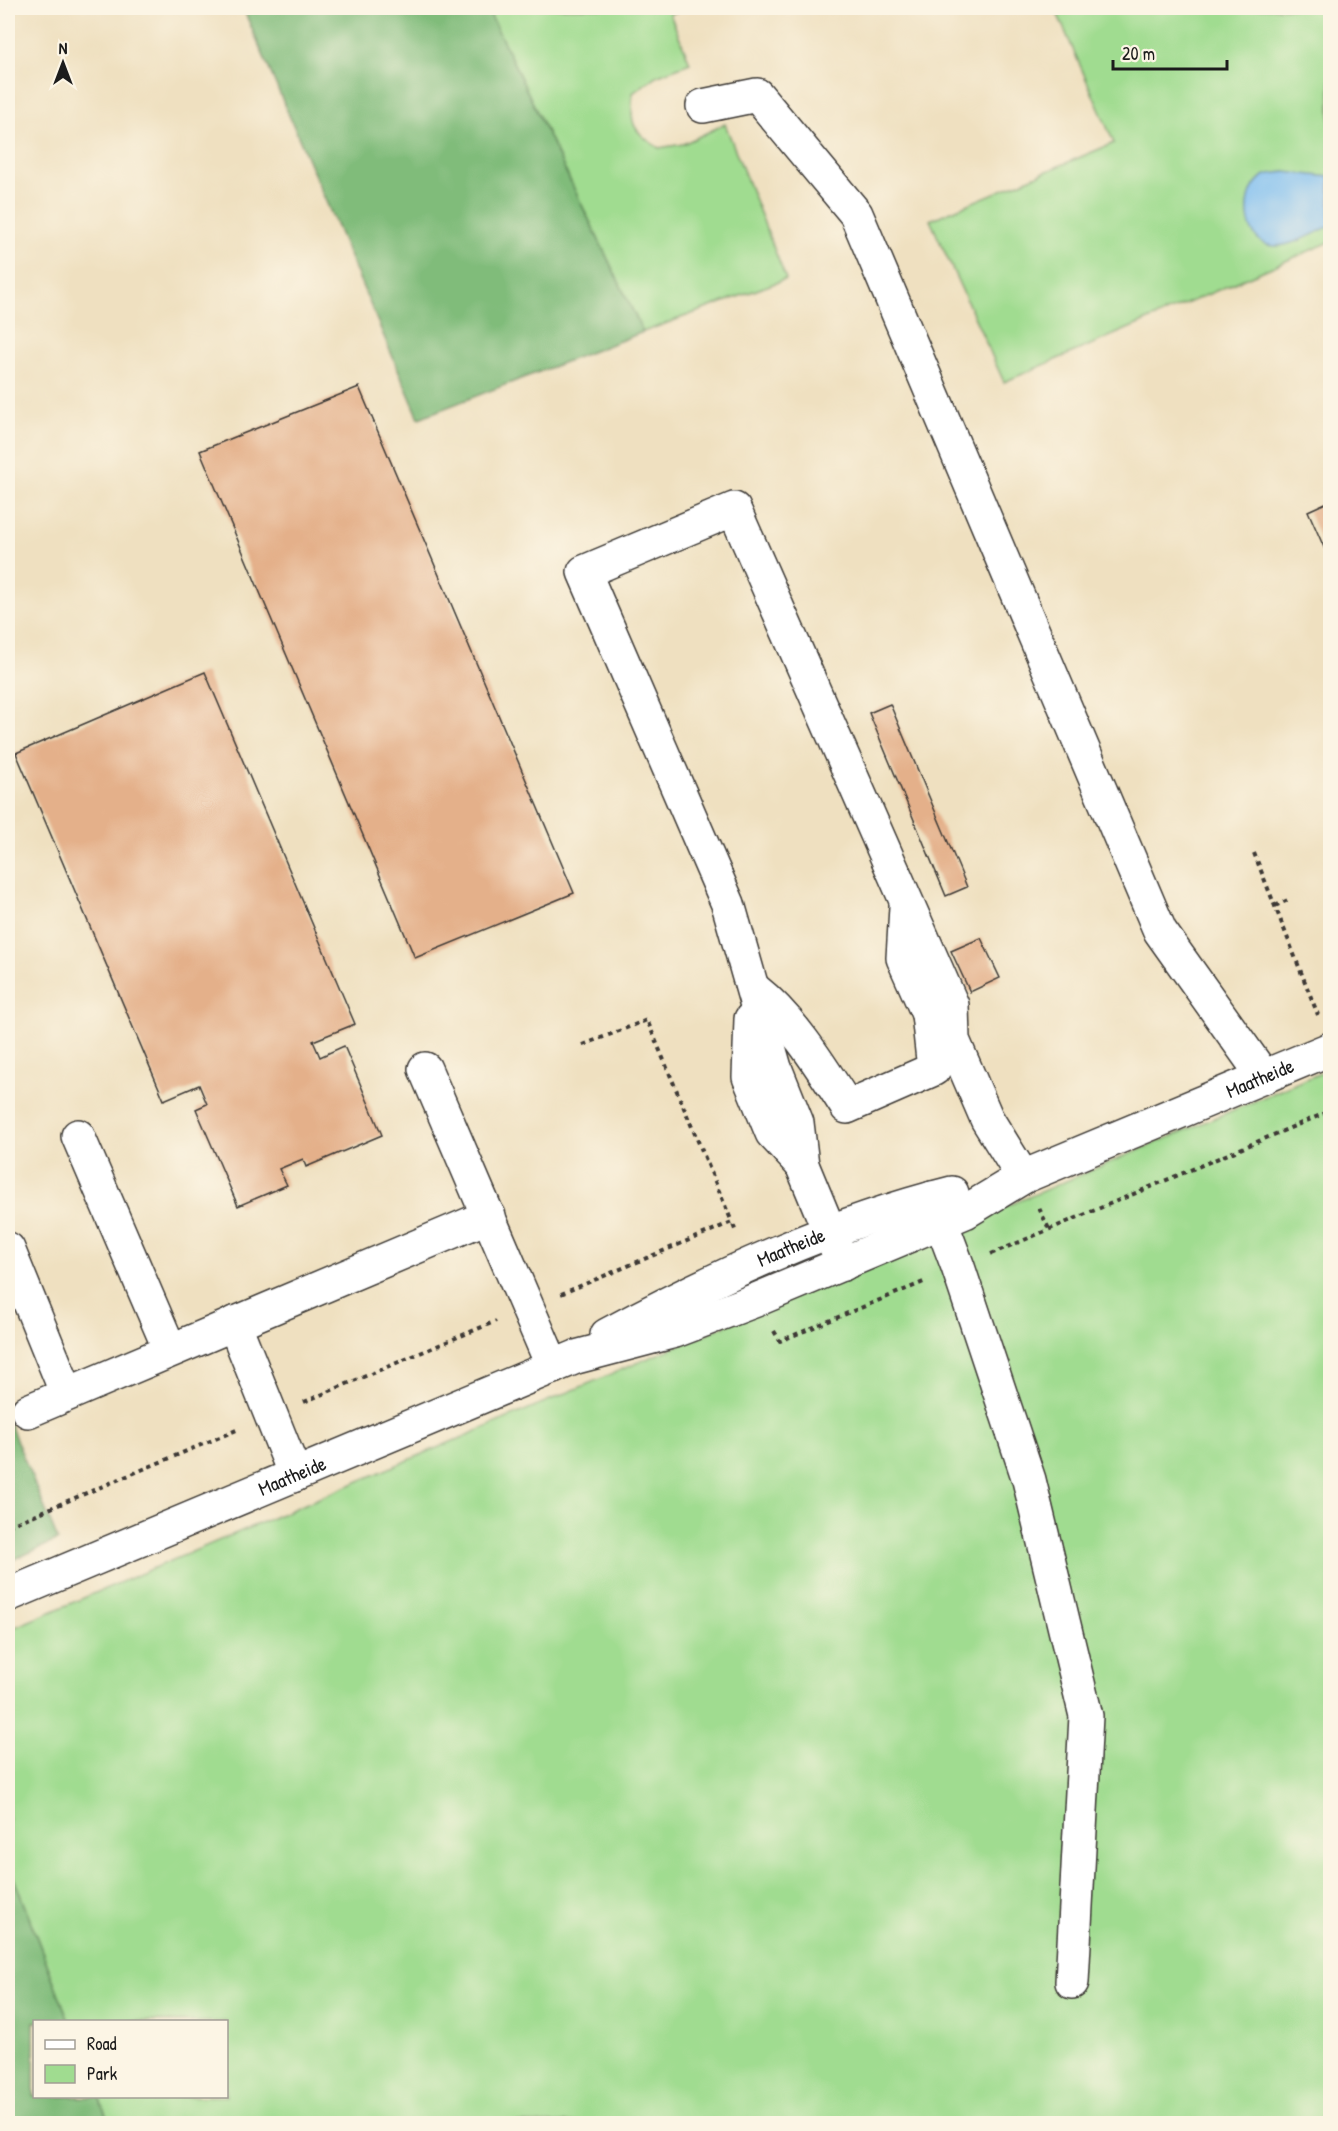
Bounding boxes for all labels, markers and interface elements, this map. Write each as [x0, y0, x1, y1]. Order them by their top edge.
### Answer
north arrow [33, 33, 93, 93]
scale bar [1113, 33, 1227, 71]
text: N [59, 37, 68, 59]
text: 20 m [1122, 41, 1155, 66]
street label: Maatheide [1222, 1052, 1298, 1104]
street label: Maatheide [753, 1221, 829, 1273]
street label: Maatheide [254, 1449, 330, 1502]
legend [33, 2020, 228, 2098]
text: Road [87, 2031, 117, 2056]
text: Park [87, 2061, 118, 2086]

